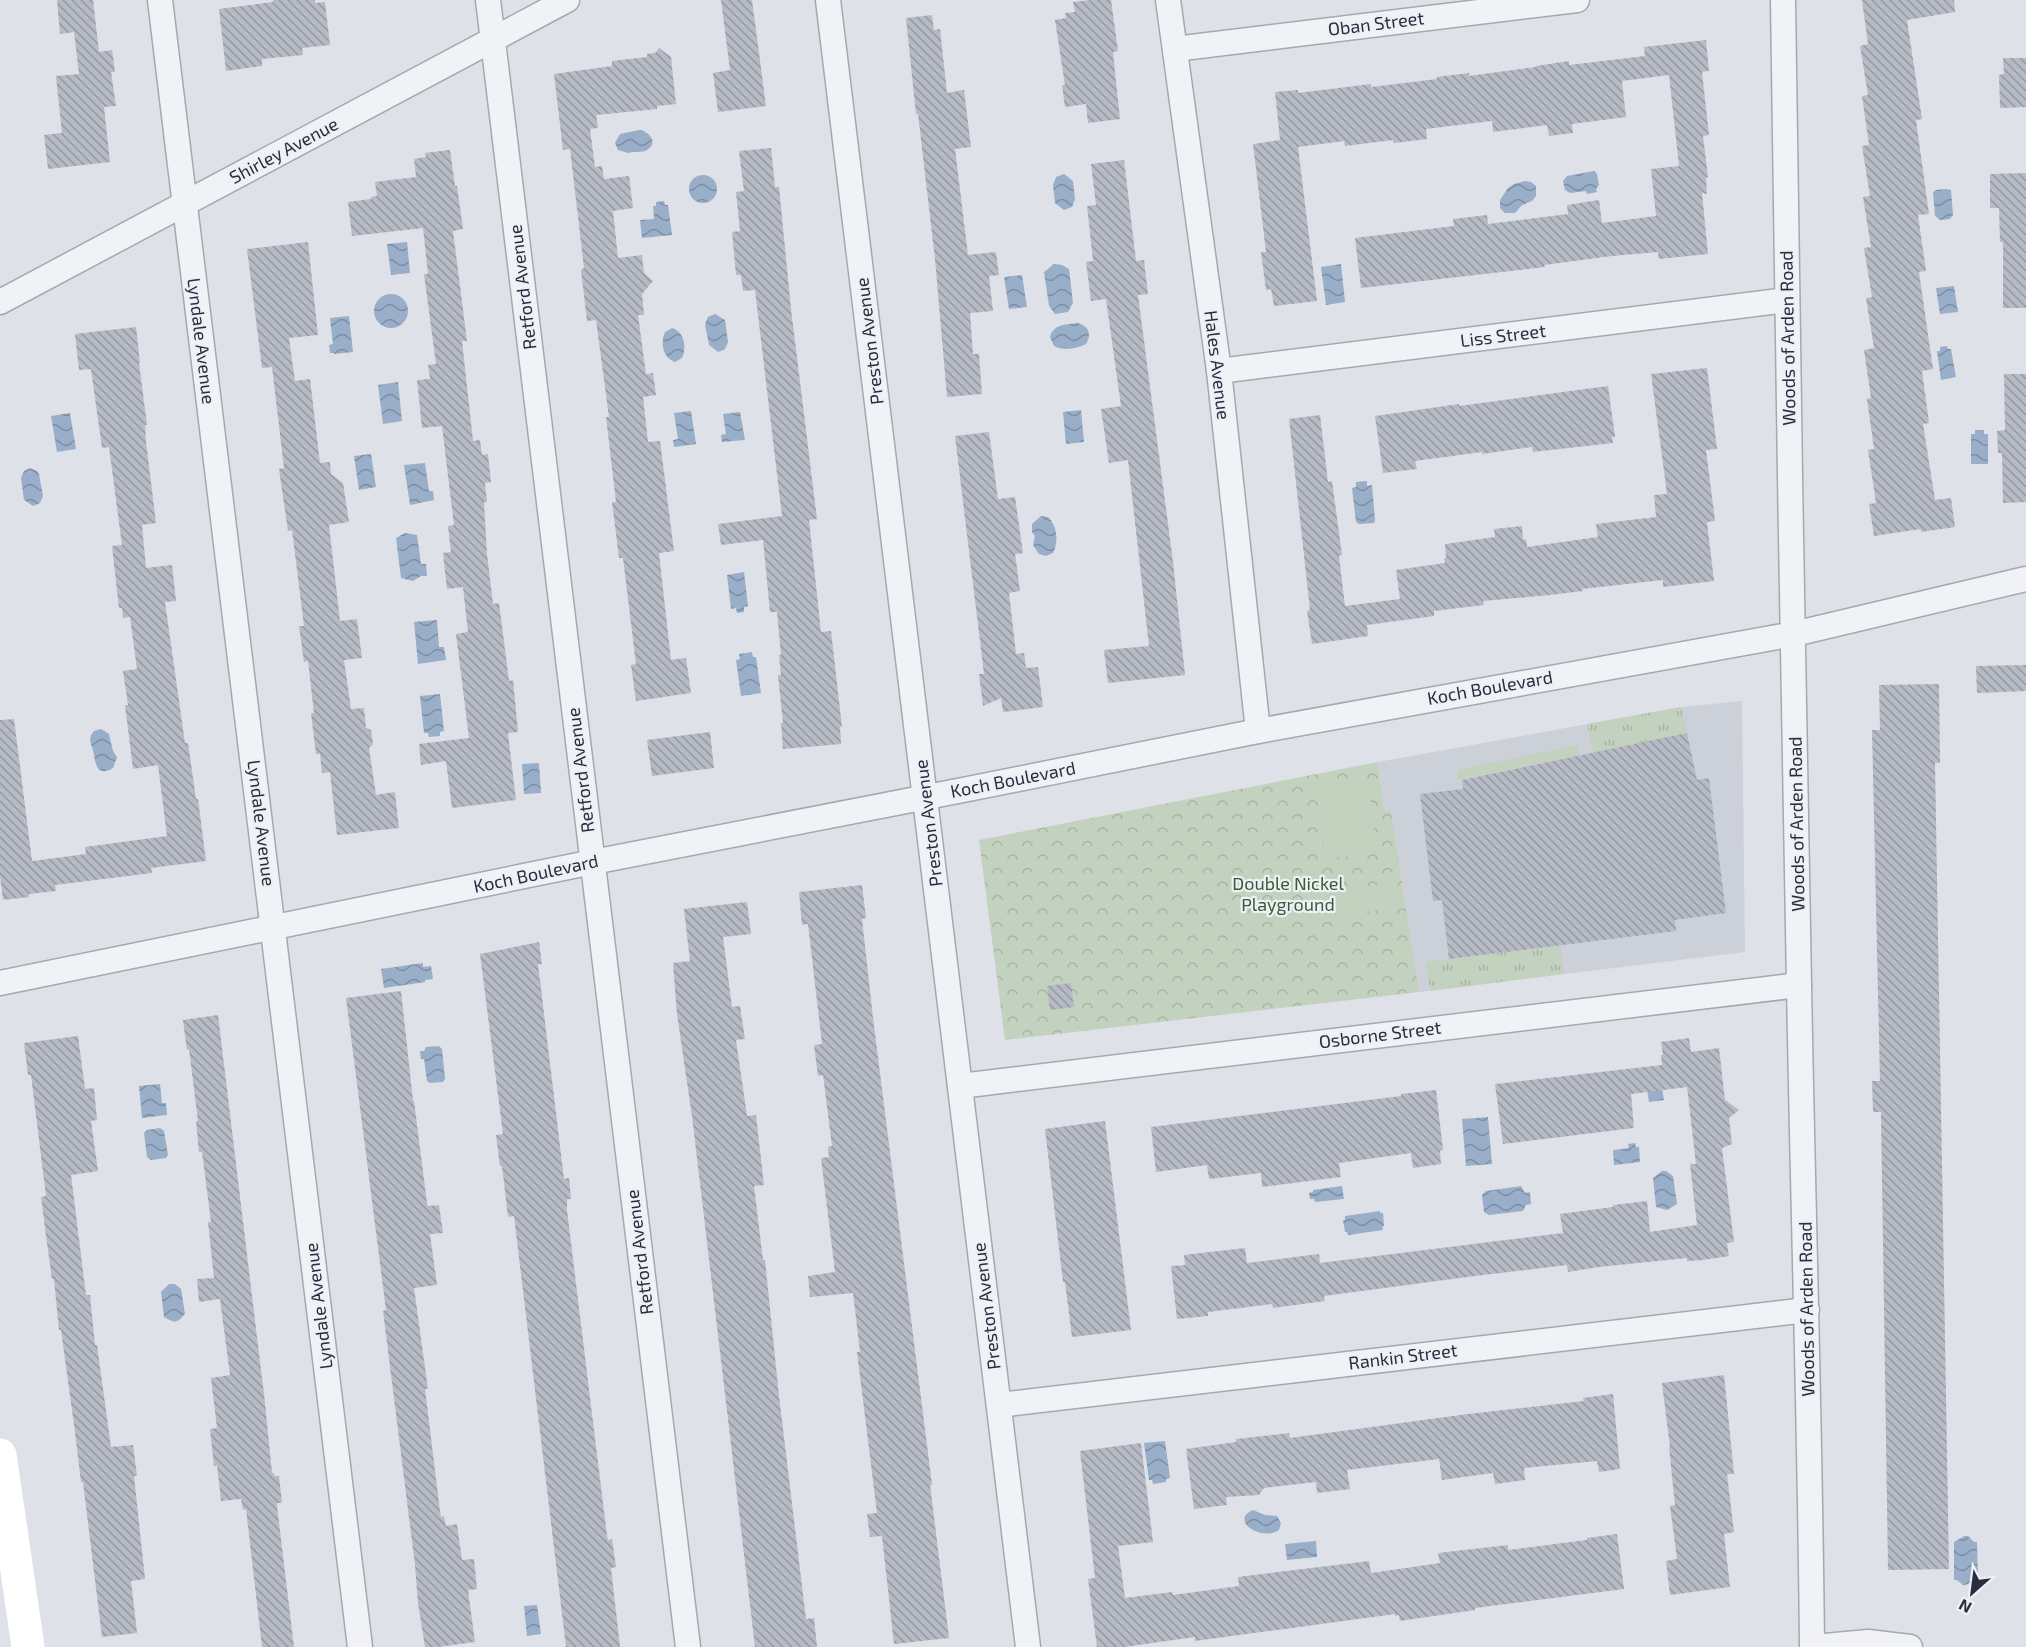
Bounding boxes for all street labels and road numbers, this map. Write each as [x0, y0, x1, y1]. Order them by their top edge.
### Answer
street label: Oban Street [1327, 6, 1425, 40]
street label: Shirley Avenue [225, 112, 342, 188]
street label: Retford Avenue [503, 223, 541, 351]
street label: Woods of Arden Road [1774, 250, 1800, 426]
street label: Lyndale Avenue [183, 276, 221, 405]
street label: Preston Avenue [850, 276, 888, 406]
street label: Hales Avenue [1200, 309, 1236, 421]
street label: Liss Street [1459, 319, 1547, 351]
street label: Koch Boulevard [1425, 665, 1554, 709]
street label: Retford Avenue [561, 706, 599, 834]
street label: Woods of Arden Road [1783, 736, 1809, 912]
street label: Koch Boulevard [948, 756, 1077, 802]
street label: Lyndale Avenue [243, 758, 281, 887]
street label: Preston Avenue [909, 758, 947, 888]
street label: Koch Boulevard [471, 849, 600, 897]
street label: Osborne Street [1317, 1016, 1442, 1052]
street label: Retford Avenue [620, 1188, 658, 1316]
street label: Woods of Arden Road [1793, 1221, 1819, 1397]
street label: Preston Avenue [967, 1241, 1005, 1371]
street label: Lyndale Avenue [299, 1242, 337, 1371]
street label: Rankin Street [1347, 1338, 1459, 1374]

